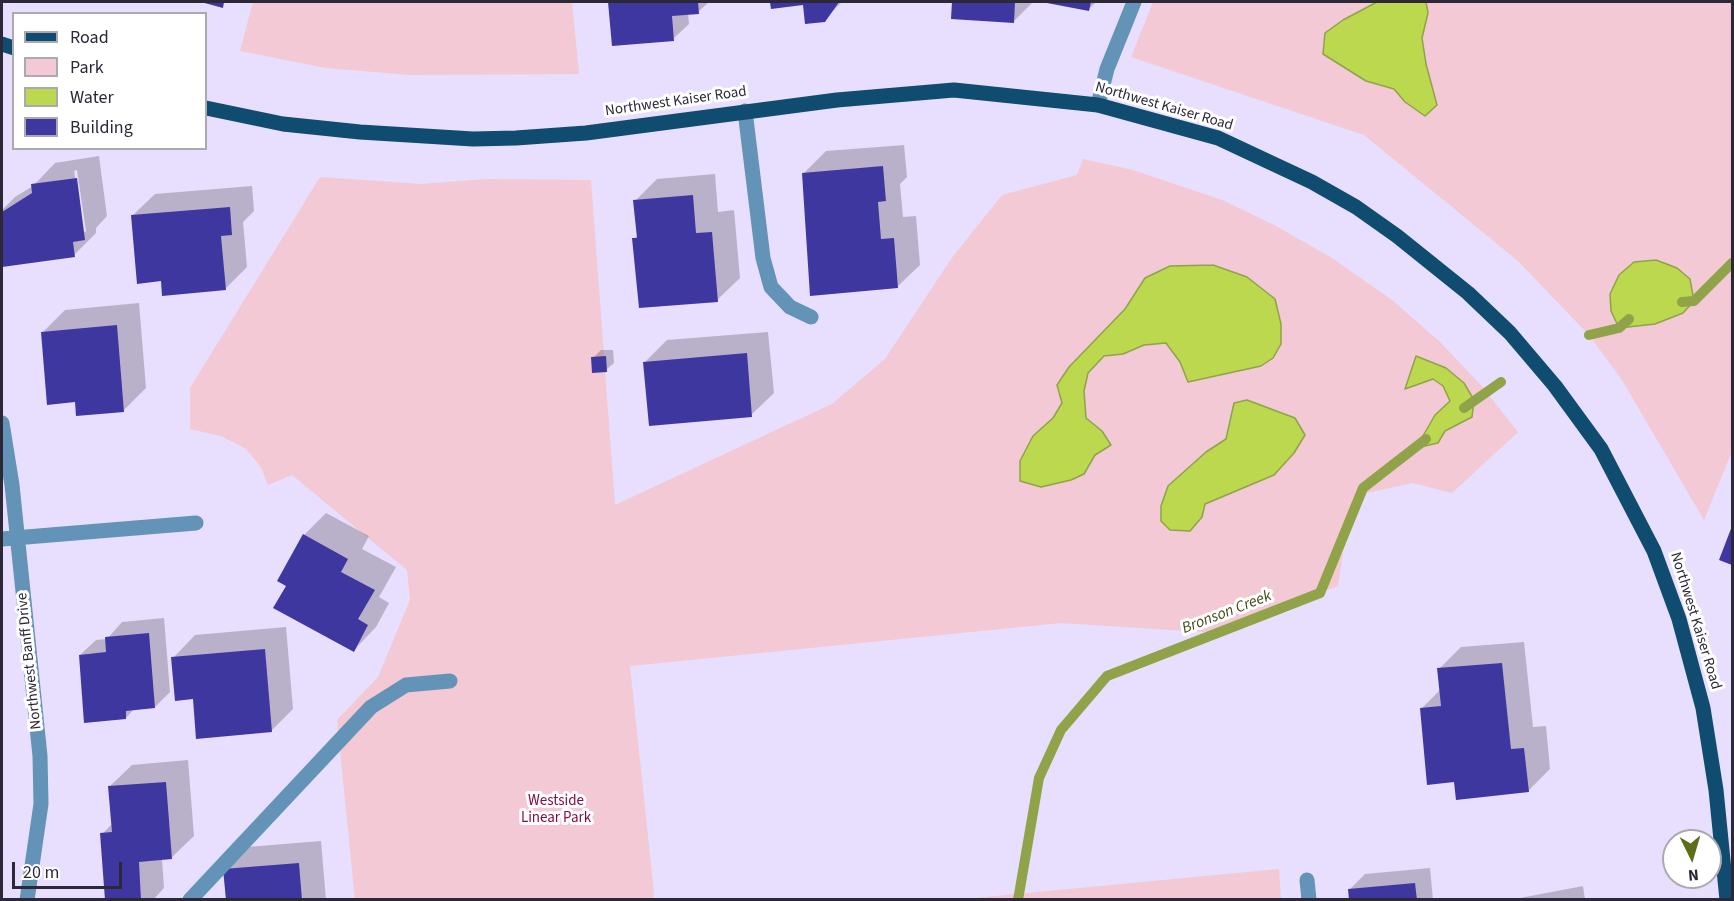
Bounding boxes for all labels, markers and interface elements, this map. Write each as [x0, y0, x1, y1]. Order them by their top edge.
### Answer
legend [12, 12, 207, 150]
text: Road [70, 25, 109, 50]
text: Park [70, 55, 104, 80]
street label: Northwest Kaiser Road [1093, 79, 1235, 135]
street label: Northwest Kaiser Road [604, 83, 748, 121]
text: Water [70, 85, 114, 110]
text: Building [70, 115, 133, 140]
street label: Northwest Kaiser Road [1666, 550, 1724, 692]
water label: Bronson Creek [1180, 587, 1274, 639]
street label: Northwest Banff Drive [14, 592, 46, 730]
park label: Westside Linear Park [521, 793, 591, 828]
north arrow [1662, 829, 1722, 889]
scale bar [15, 850, 124, 888]
text: 20 m [23, 860, 59, 885]
text: N [1687, 864, 1700, 886]

